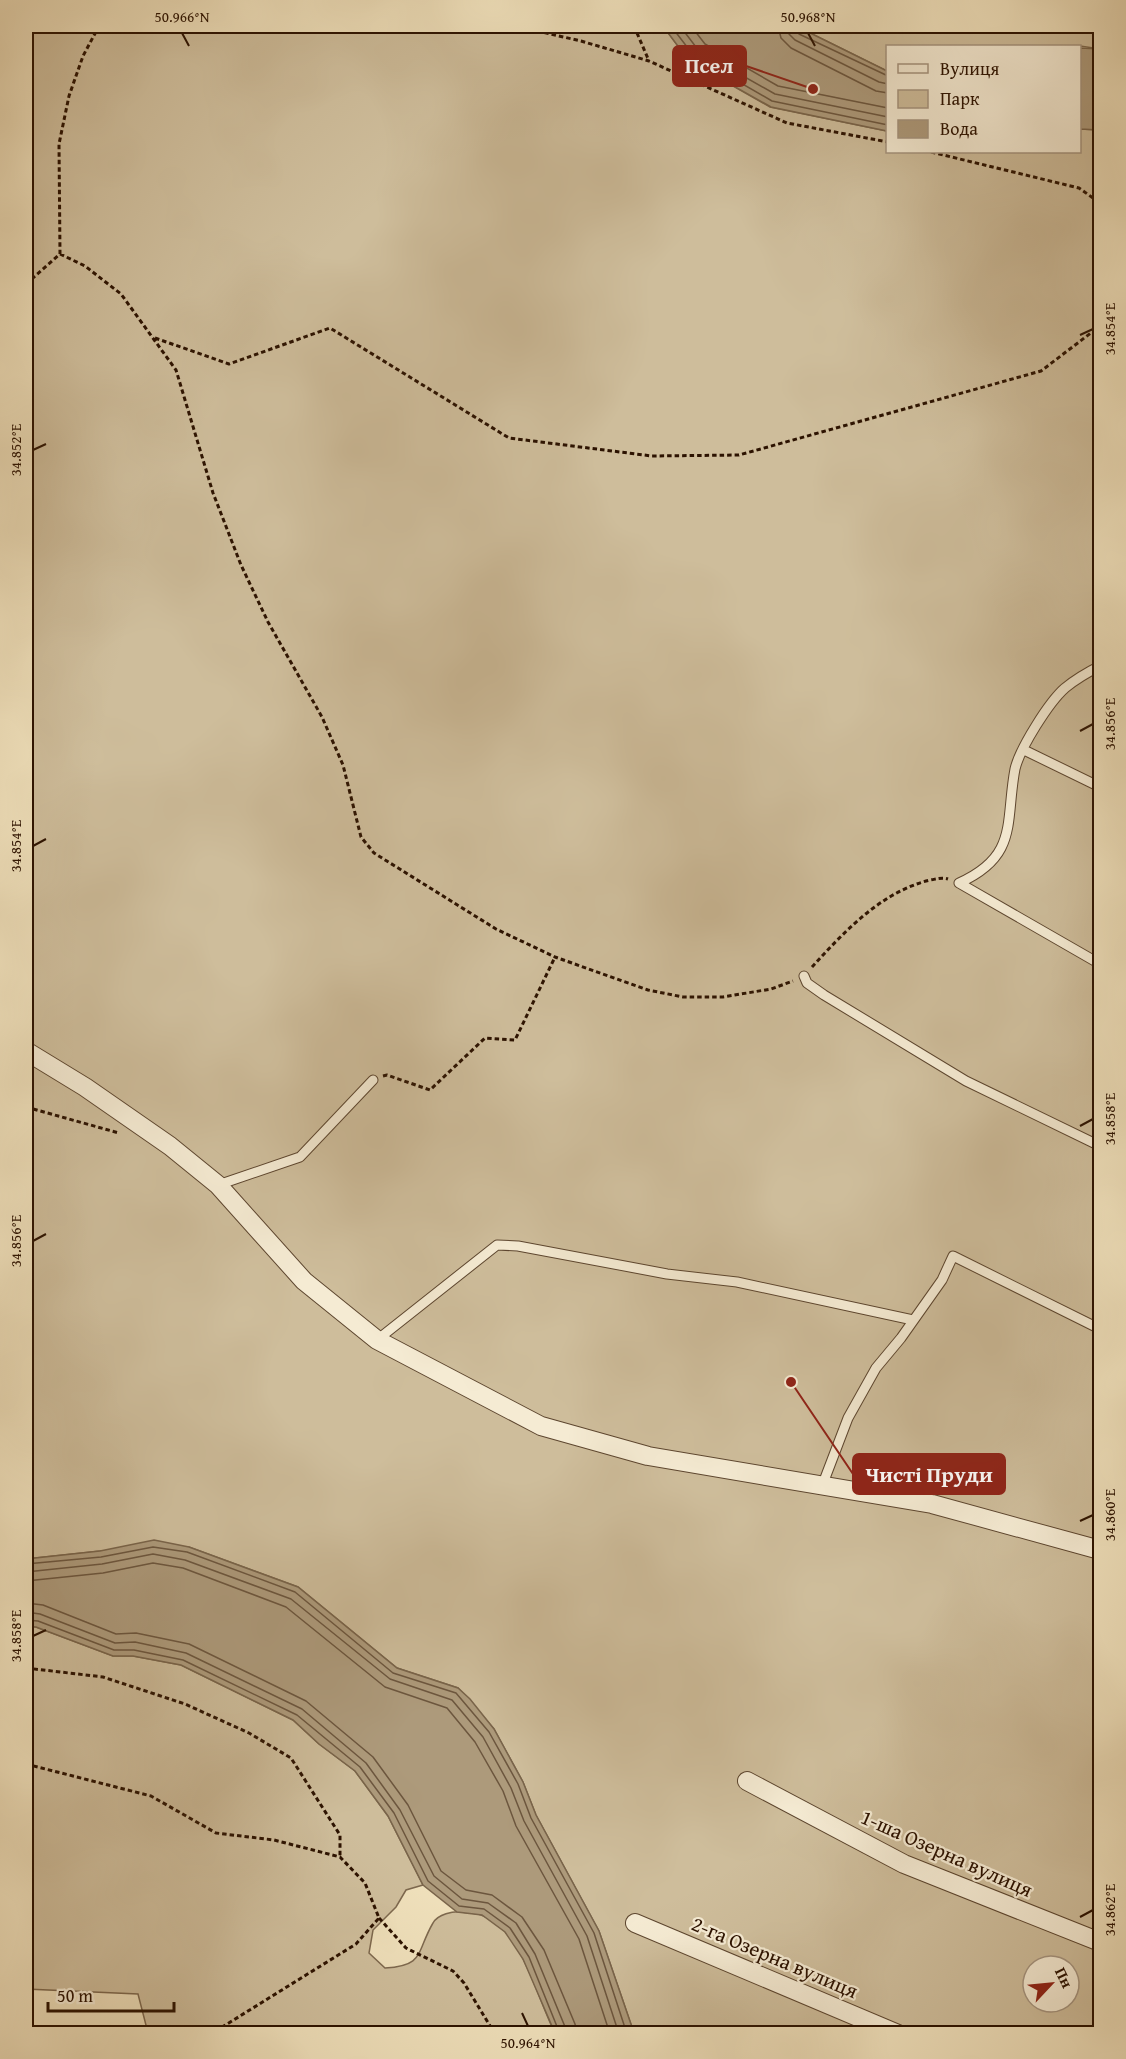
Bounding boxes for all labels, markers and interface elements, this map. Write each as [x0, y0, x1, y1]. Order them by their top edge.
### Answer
text: 50.966°N [155, 6, 210, 27]
text: 50.968°N [781, 6, 836, 27]
legend [886, 45, 1081, 153]
callout: Псел [673, 46, 746, 86]
text: Псел [685, 49, 733, 81]
text: Вулиця [940, 55, 999, 82]
text: Парк [940, 85, 980, 112]
text: Вода [940, 115, 978, 142]
text: 34.854°E [1099, 302, 1120, 355]
text: 34.852°E [5, 423, 26, 476]
text: 34.856°E [1099, 697, 1120, 750]
text: 34.854°E [5, 819, 26, 872]
text: 34.858°E [1099, 1092, 1120, 1145]
text: 34.856°E [5, 1214, 26, 1267]
callout: Чисті Пруди [853, 1454, 1005, 1494]
text: Чисті Пруди [865, 1458, 993, 1490]
text: 34.860°E [1099, 1488, 1120, 1541]
text: 34.858°E [5, 1609, 26, 1662]
street label: 1-ша Озерна вулиця [856, 1801, 1038, 1905]
text: 34.862°E [1099, 1883, 1120, 1936]
street label: 2-га Озерна вулиця [687, 1908, 863, 2006]
north arrow [1021, 1954, 1081, 2014]
text: Пн [1049, 1963, 1080, 1992]
scale bar [48, 1975, 174, 2013]
text: 50 m [57, 1982, 93, 2009]
text: 50.964°N [501, 2032, 556, 2053]

